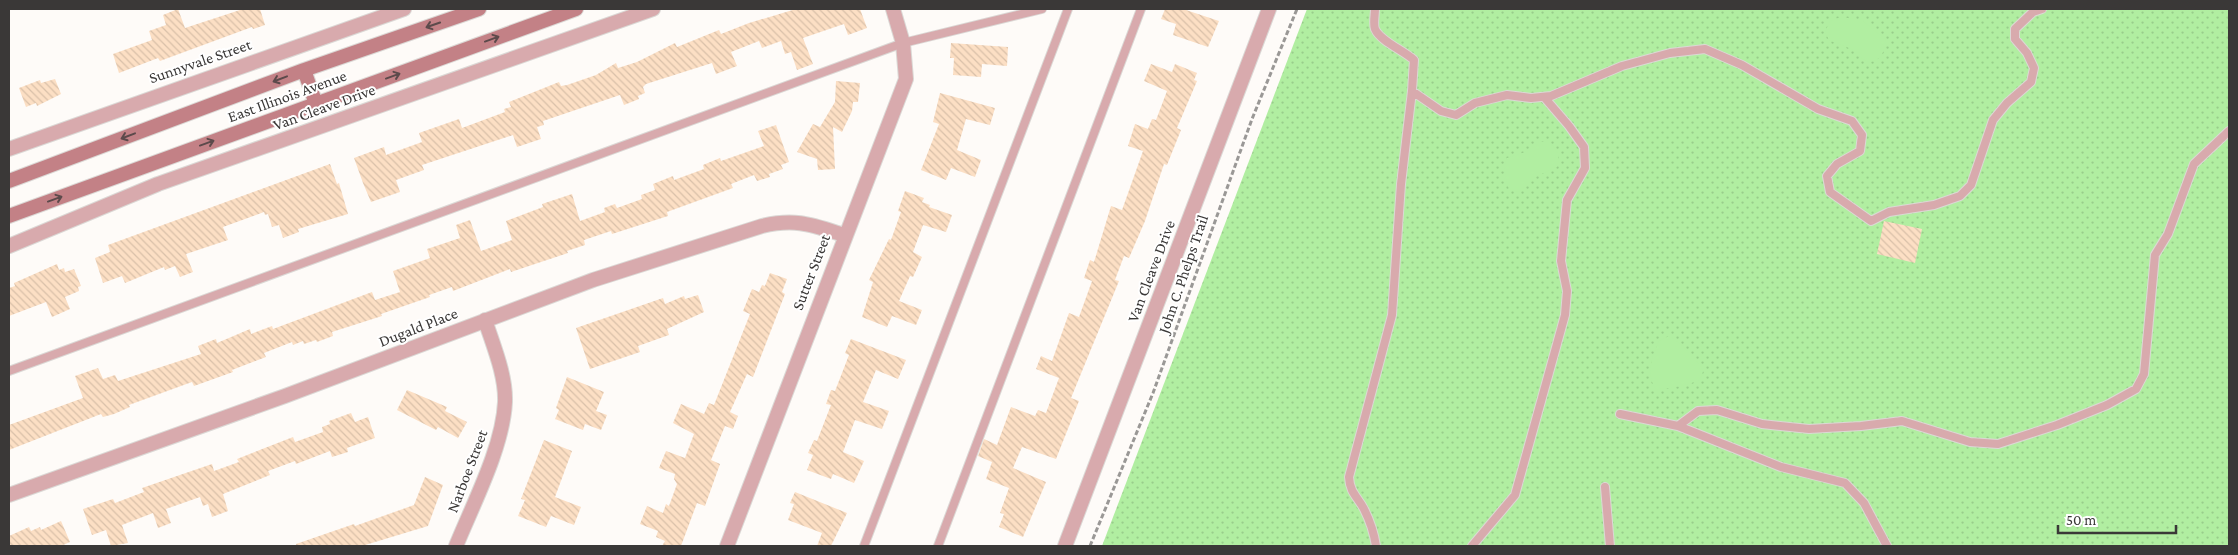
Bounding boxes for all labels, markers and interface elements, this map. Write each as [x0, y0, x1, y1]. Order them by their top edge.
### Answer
one-way arrow [426, 21, 442, 30]
one-way arrow [484, 34, 500, 44]
street label: Sunnyvale Street [147, 35, 254, 87]
street label: East Illinois Avenue [225, 67, 349, 125]
one-way arrow [385, 71, 400, 80]
one-way arrow [273, 75, 288, 84]
street label: Van Cleave Drive [271, 81, 377, 133]
one-way arrow [121, 132, 136, 141]
one-way arrow [199, 138, 214, 147]
one-way arrow [46, 194, 62, 203]
street label: John C. Phelps Trail [1154, 212, 1212, 338]
street label: Van Cleave Drive [1124, 218, 1178, 324]
street label: Sutter Street [789, 231, 833, 312]
street label: Dugald Place [376, 304, 460, 351]
street label: Narboe Street [443, 427, 491, 515]
scale bar [2058, 502, 2176, 534]
text: 50 m [2066, 512, 2096, 528]

